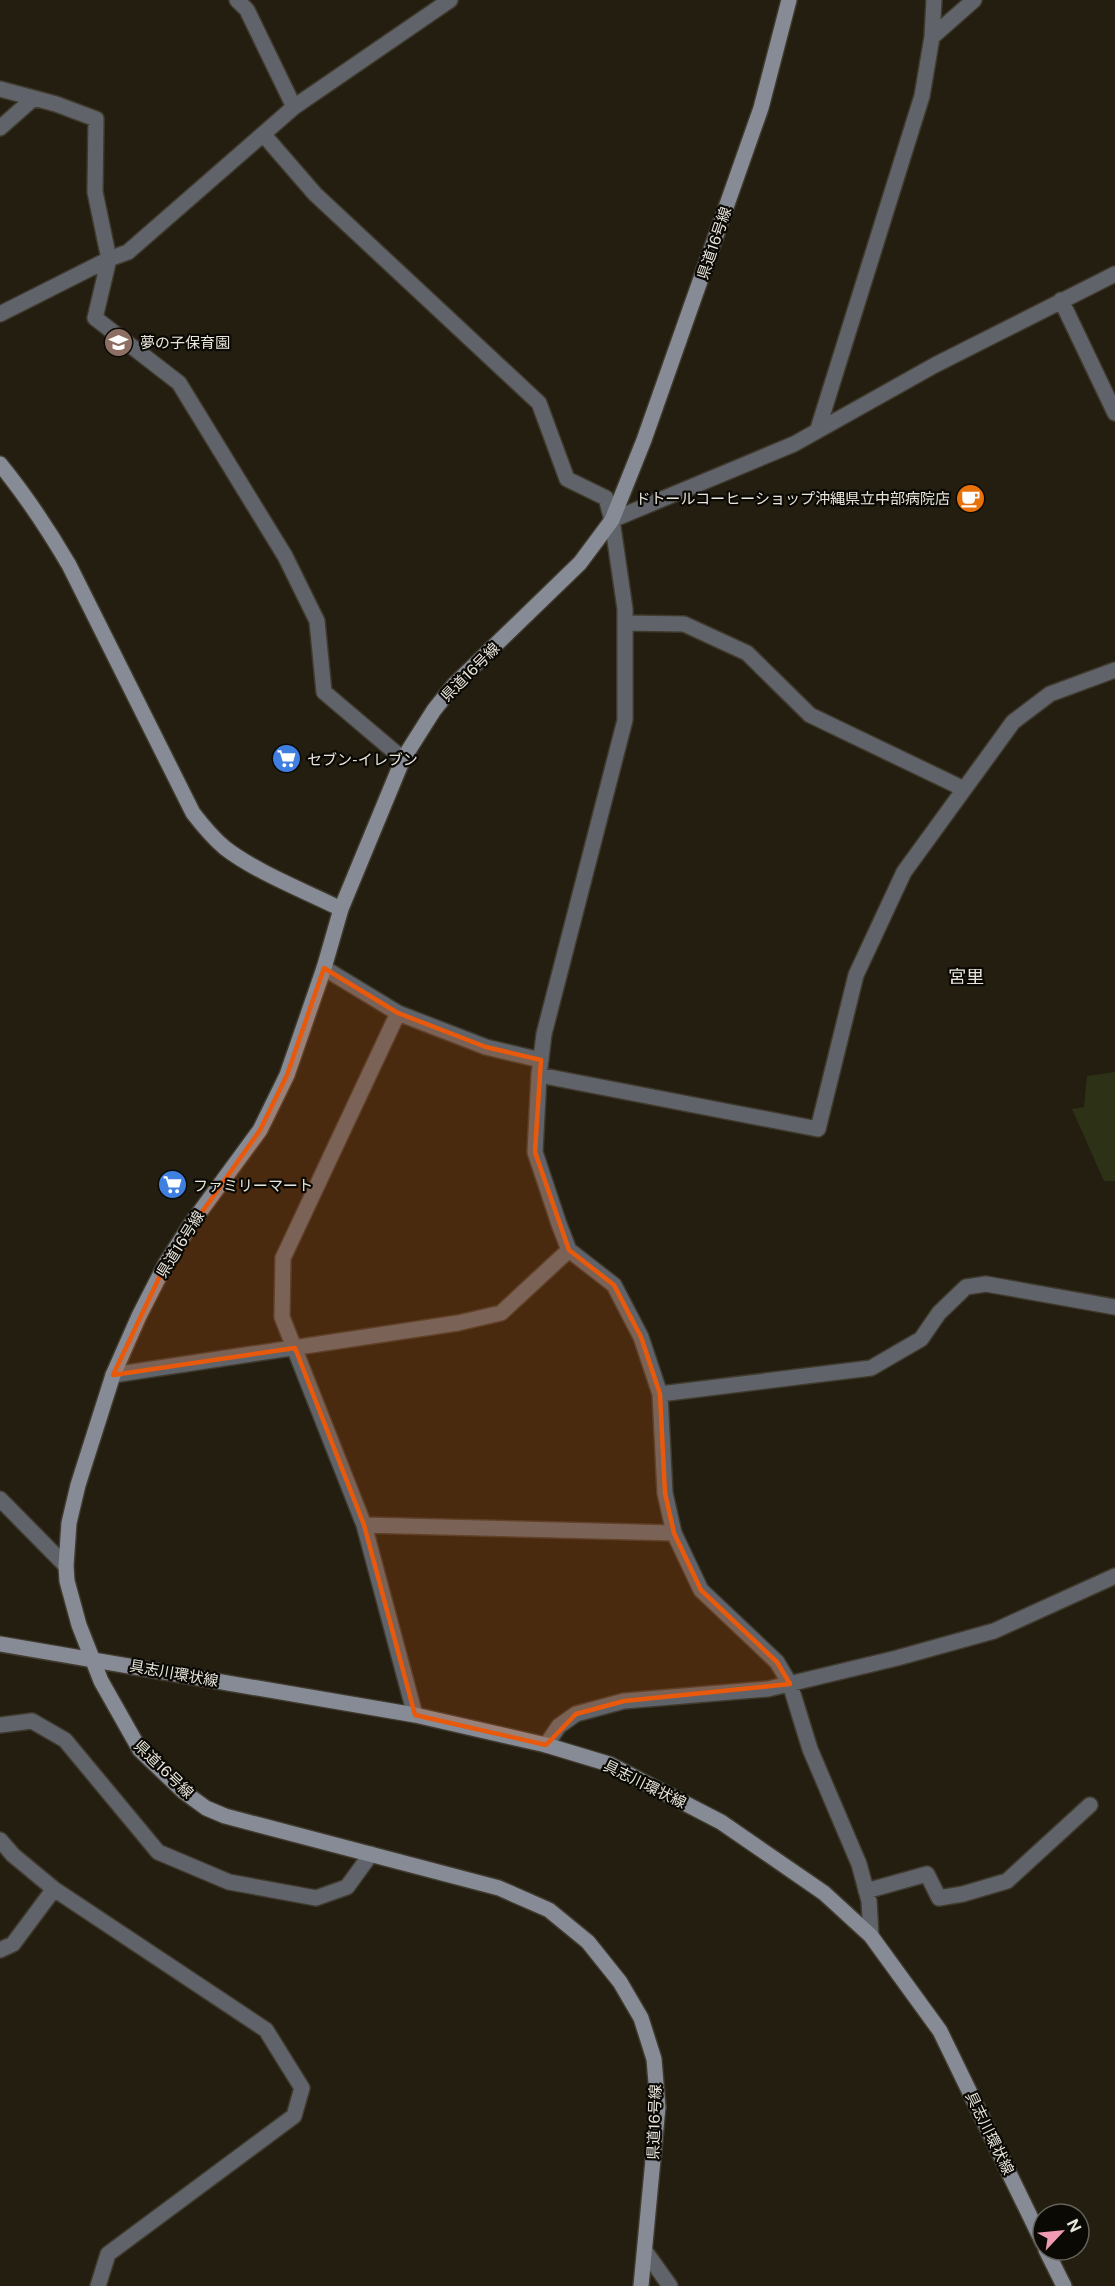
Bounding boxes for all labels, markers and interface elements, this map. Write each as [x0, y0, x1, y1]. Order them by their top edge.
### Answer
street label: 県道16号線 [694, 205, 734, 281]
school or university icon: 夢の子保育園 [103, 326, 135, 358]
place label: 夢の子保育園 [140, 334, 230, 351]
cafe icon: ドトールコーヒーショップ沖縄県立中部病院店 [955, 482, 987, 514]
place label: ドトールコーヒーショップ沖縄県立中部病院店 [636, 490, 950, 507]
street label: 県道16号線 [437, 639, 503, 705]
supermarket icon: セブン-イレブン [270, 743, 302, 775]
place label: セブン-イレブン [307, 751, 418, 768]
district label: 宮里 [948, 966, 984, 987]
supermarket icon: ファミリーマート [156, 1169, 188, 1201]
place label: ファミリーマート [193, 1177, 313, 1194]
street label: 県道16号線 [153, 1208, 207, 1280]
street label: 具志川環状線 [128, 1657, 220, 1689]
street label: 県道16号線 [131, 1737, 197, 1801]
street label: 具志川環状線 [601, 1757, 689, 1811]
street label: 県道16号線 [644, 2084, 664, 2160]
street label: 具志川環状線 [963, 2089, 1017, 2177]
north arrow [1031, 2202, 1091, 2262]
text: N [1063, 2216, 1085, 2235]

